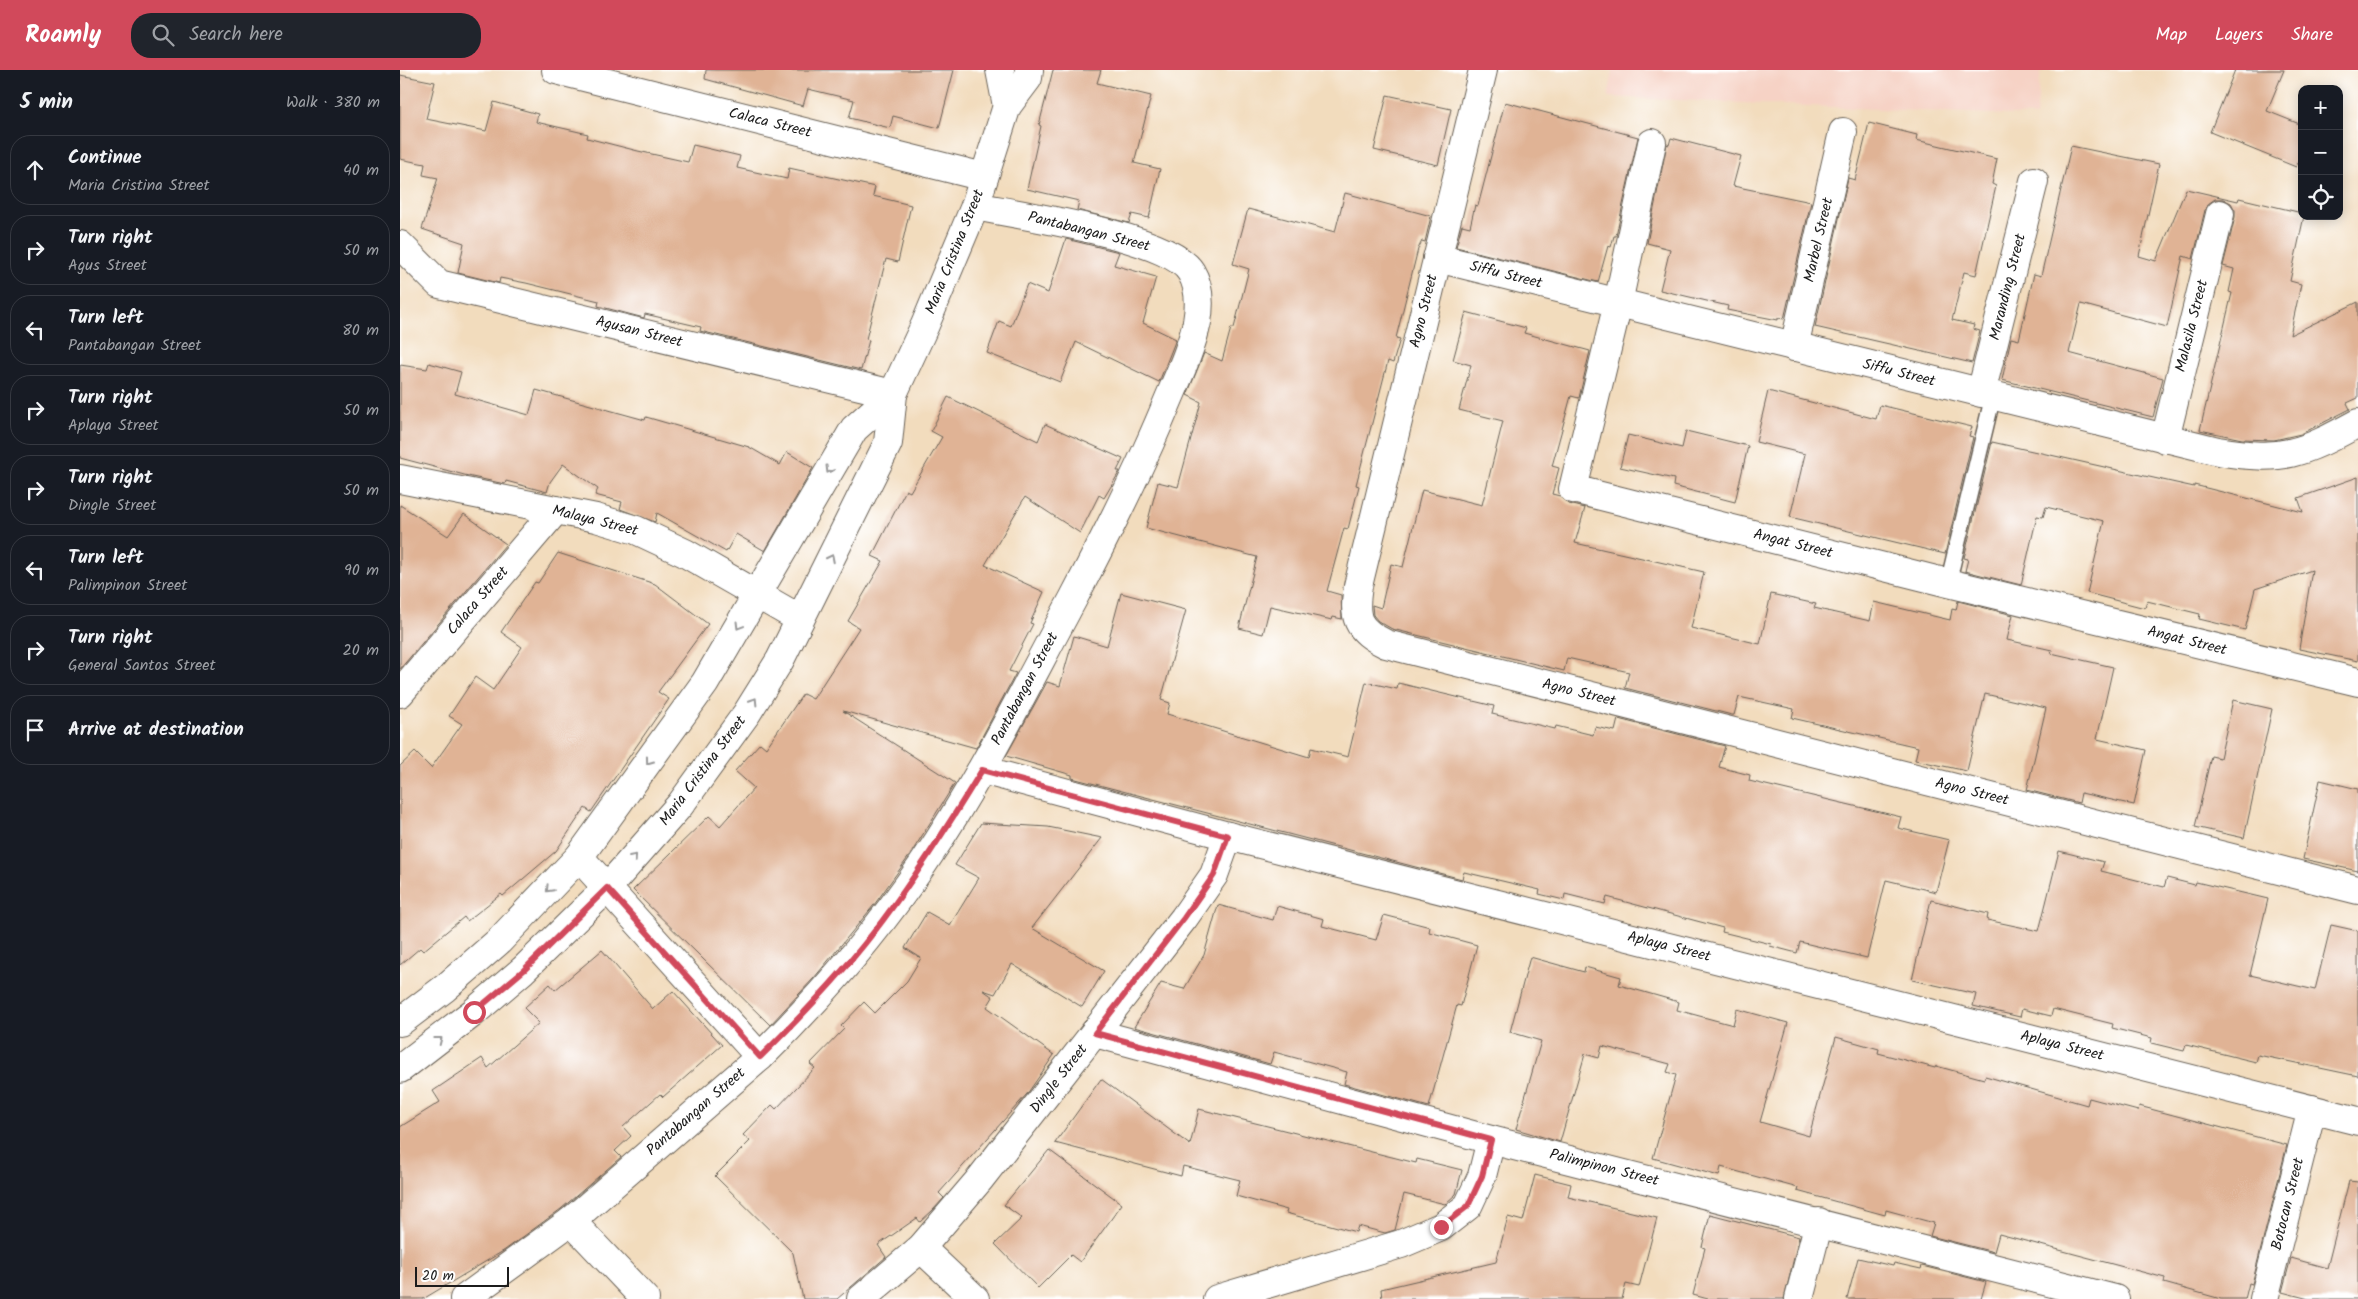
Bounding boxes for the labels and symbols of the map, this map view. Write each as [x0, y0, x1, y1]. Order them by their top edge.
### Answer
street label: Calaca Street [726, 101, 814, 145]
street label: Maria Cristina Street [919, 186, 991, 318]
street label: Marbel Street [1798, 195, 1840, 285]
street label: Pantabangan Street [1025, 205, 1153, 259]
street label: Maranding Street [1983, 231, 2033, 343]
street label: Siffu Street [1467, 254, 1545, 296]
street label: Agno Street [1403, 271, 1445, 350]
street label: Malasila Street [2169, 277, 2215, 375]
street label: Agusan Street [593, 310, 685, 354]
street label: Siffu Street [1860, 352, 1938, 394]
one-way arrow [825, 465, 835, 474]
street label: Malaya Street [550, 499, 641, 543]
street label: Angat Street [1751, 523, 1835, 566]
one-way arrow [825, 554, 835, 563]
street label: Calaca Street [441, 561, 515, 641]
street label: Angat Street [2145, 620, 2229, 663]
one-way arrow [735, 621, 745, 630]
street label: Pantabangan Street [985, 628, 1065, 750]
street label: Agno Street [1540, 672, 1619, 714]
one-way arrow [748, 697, 758, 706]
street label: Maria Cristina Street [653, 711, 753, 831]
one-way arrow [646, 755, 654, 764]
street label: Agno Street [1933, 771, 2012, 813]
one-way arrow [628, 854, 637, 863]
one-way arrow [546, 883, 555, 892]
street label: Aplaya Street [1625, 925, 1713, 969]
route start [463, 1001, 486, 1024]
street label: Aplaya Street [2018, 1024, 2106, 1068]
one-way arrow [433, 1037, 442, 1045]
street label: Dingle Street [1024, 1039, 1094, 1119]
street label: Pantabangan Street [641, 1062, 751, 1162]
street label: Palimpinon Street [1547, 1143, 1661, 1193]
street label: Botocan Street [2265, 1155, 2311, 1253]
route end [1430, 1216, 1453, 1239]
scale bar [415, 1264, 509, 1287]

